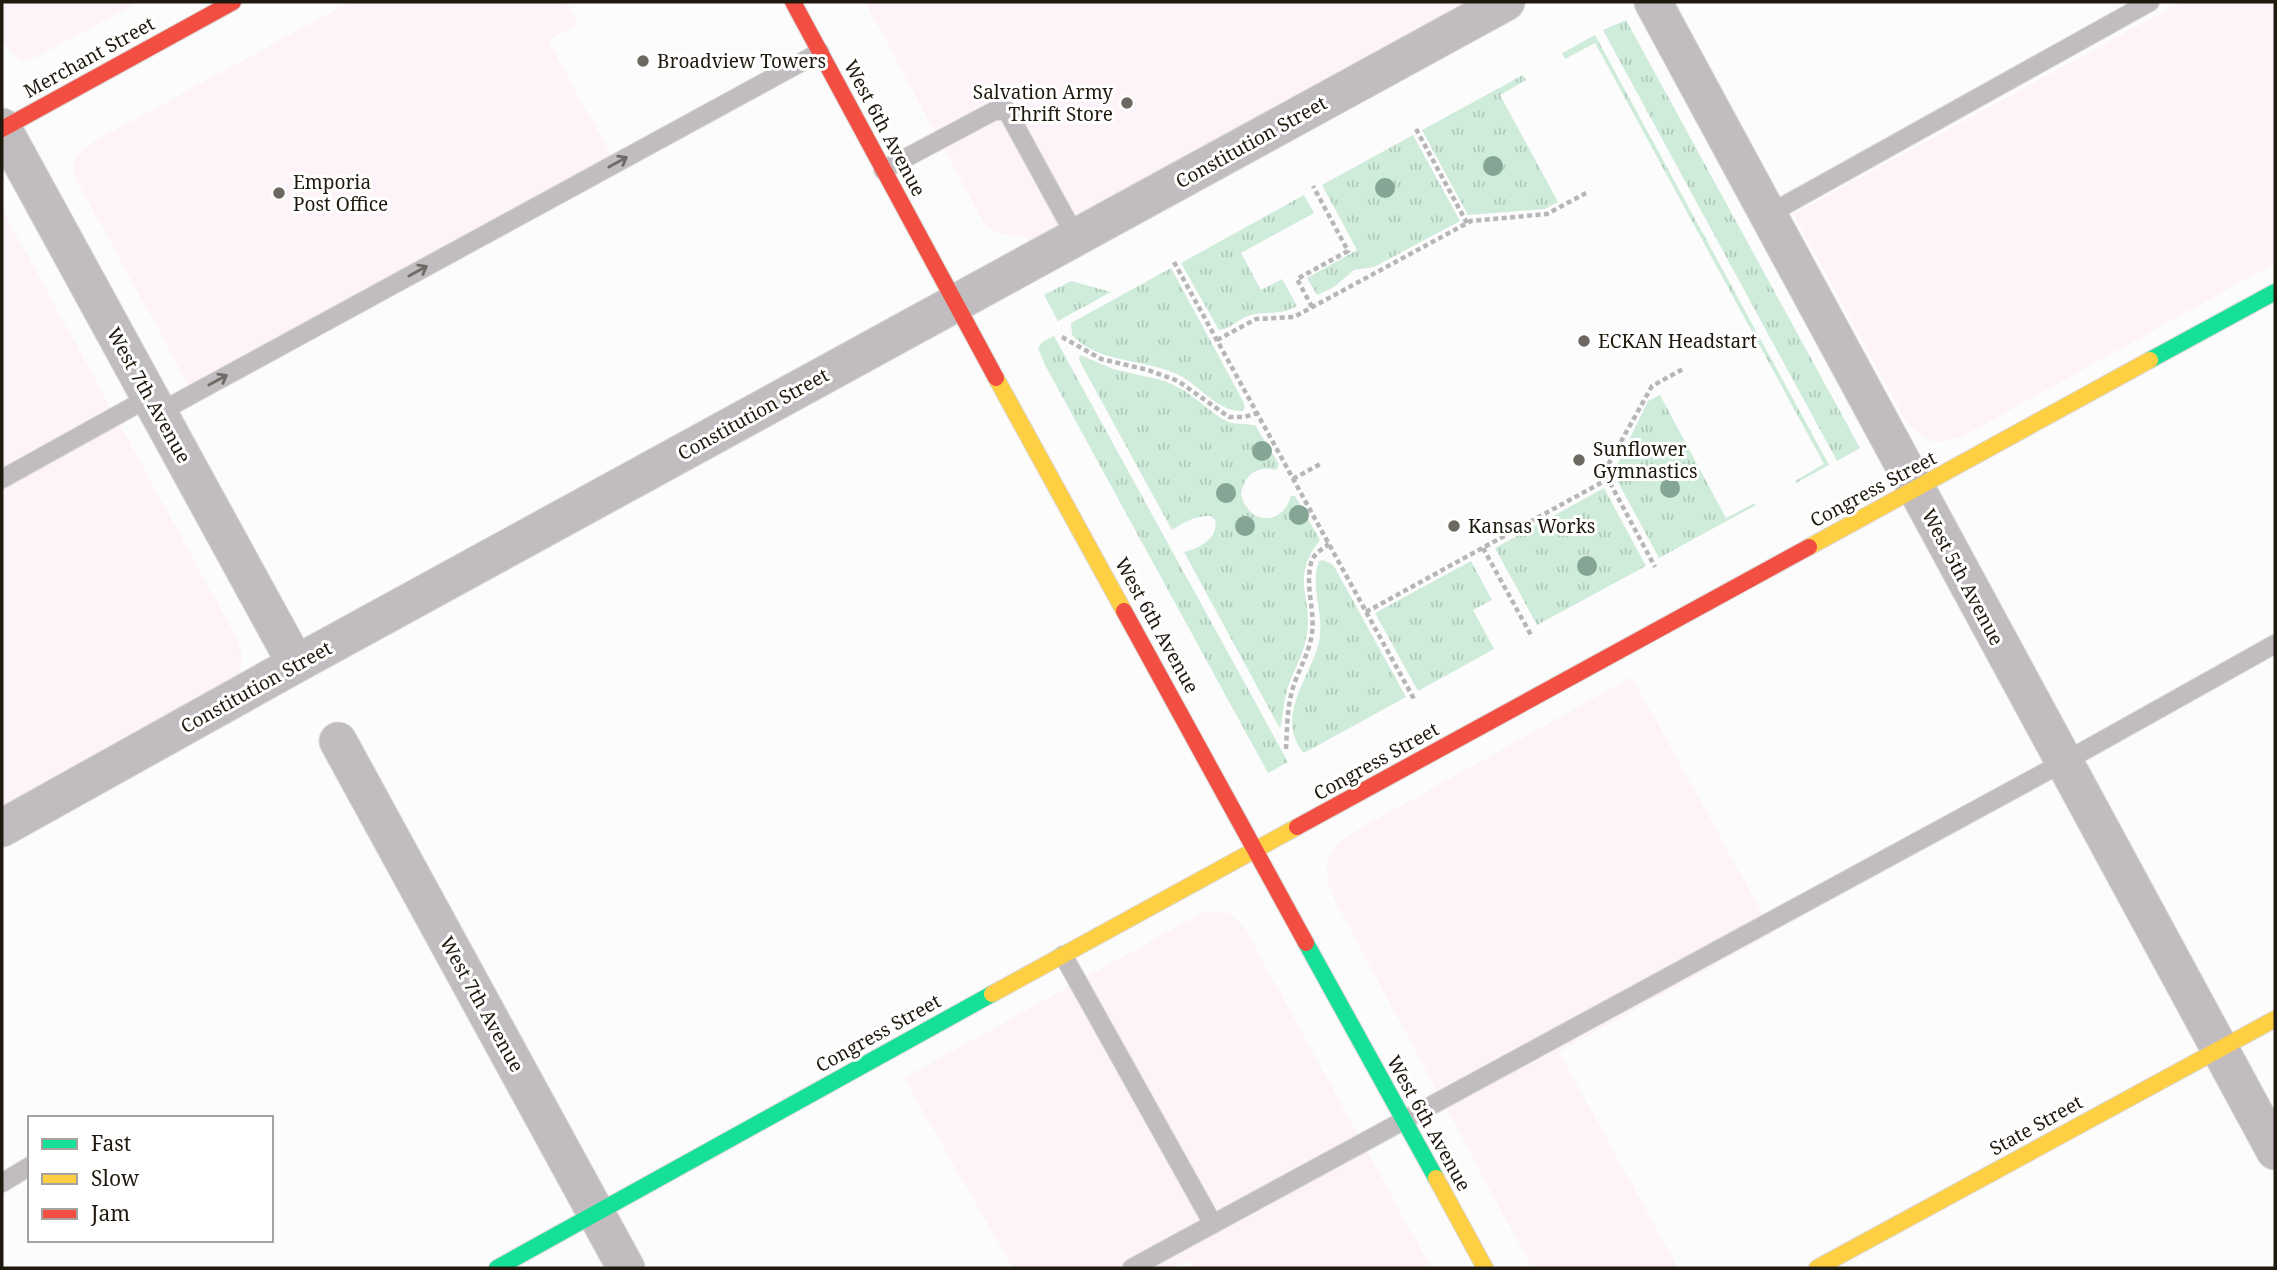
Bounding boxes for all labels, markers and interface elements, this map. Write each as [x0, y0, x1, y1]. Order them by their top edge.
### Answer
street label: Merchant Street [19, 10, 159, 104]
place label: Broadview Towers [657, 48, 826, 74]
marker: Broadview Towers [635, 53, 651, 69]
street label: West 6th Avenue [838, 55, 932, 201]
place label: Salvation Army Thrift Store [973, 79, 1113, 127]
street label: Constitution Street [1171, 90, 1331, 194]
marker: Salvation Army Thrift Store [1119, 95, 1135, 111]
one-way arrow [607, 155, 627, 169]
place label: Emporia Post Office [293, 169, 388, 217]
marker: Emporia Post Office [271, 185, 287, 201]
one-way arrow [407, 264, 428, 277]
street label: West 7th Avenue [101, 323, 197, 467]
place label: ECKAN Headstart [1598, 328, 1757, 354]
marker: ECKAN Headstart [1576, 333, 1592, 349]
street label: Constitution Street [673, 362, 833, 466]
one-way arrow [207, 373, 228, 386]
place label: Sunflower Gymnastics [1593, 436, 1697, 484]
street label: Congress Street [1805, 445, 1941, 533]
marker: Sunflower Gymnastics [1571, 452, 1587, 468]
street label: West 5th Avenue [1916, 504, 2010, 650]
place label: Kansas Works [1468, 513, 1595, 539]
marker: Kansas Works [1446, 518, 1462, 534]
street label: West 6th Avenue [1109, 553, 1205, 697]
street label: Constitution Street [176, 635, 336, 739]
street label: Congress Street [1309, 716, 1443, 806]
street label: West 7th Avenue [434, 932, 530, 1076]
street label: Congress Street [811, 988, 945, 1078]
street label: West 6th Avenue [1381, 1051, 1477, 1195]
street label: State Street [1985, 1089, 2087, 1161]
legend [28, 1116, 273, 1242]
text: Fast [91, 1129, 131, 1157]
text: Slow [91, 1164, 140, 1192]
text: Jam [90, 1199, 130, 1227]

